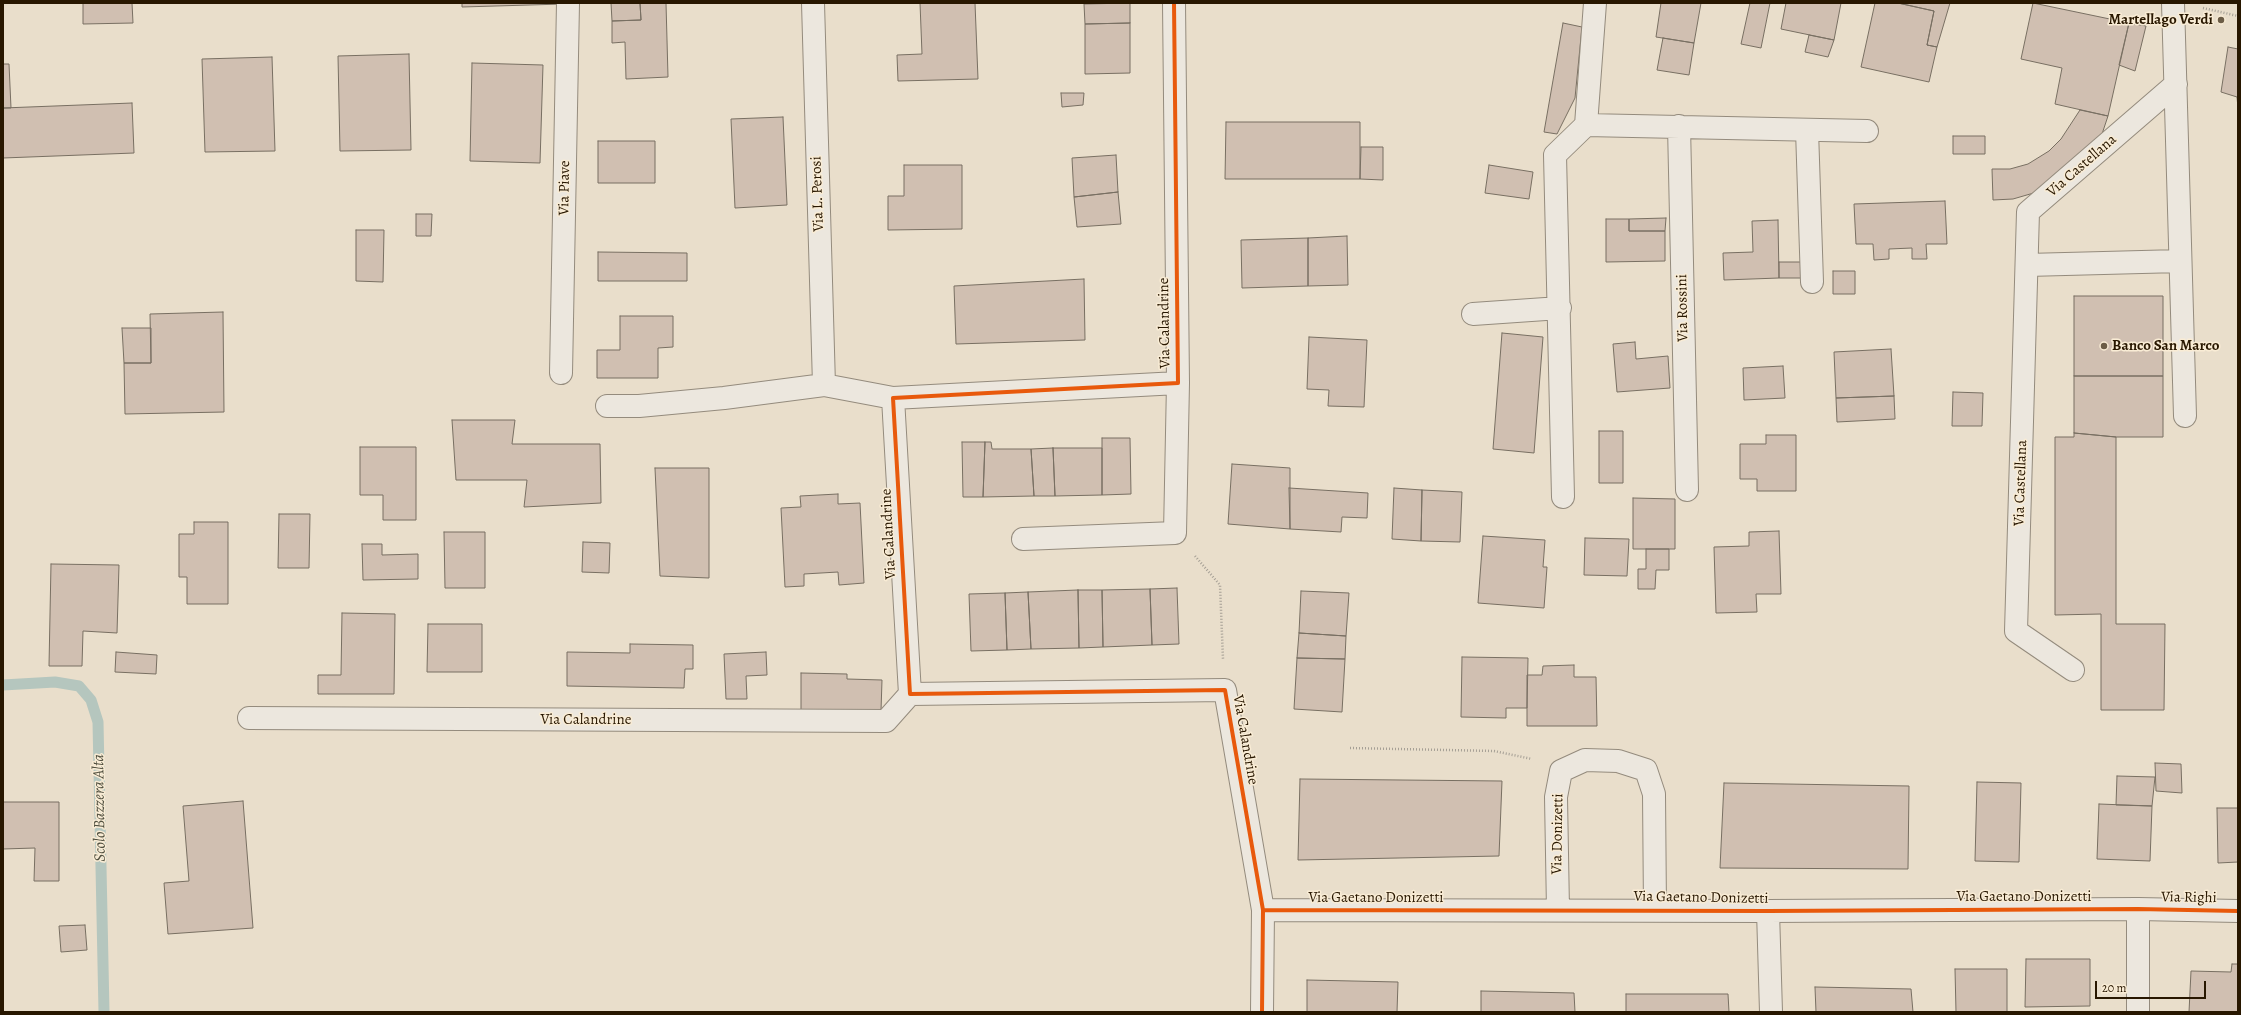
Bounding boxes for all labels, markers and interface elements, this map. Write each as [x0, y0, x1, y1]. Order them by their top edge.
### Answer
place label: Martellago Verdi [2108, 11, 2213, 29]
marker: Martellago Verdi [2216, 15, 2226, 25]
street label: Via Castellana [2044, 131, 2120, 201]
street label: Via L. Perosi [808, 156, 828, 232]
street label: Via Piave [556, 160, 574, 216]
street label: Via Rossini [1673, 274, 1693, 342]
street label: Via Calandrine [1155, 277, 1175, 369]
place label: Banco San Marco [2112, 337, 2220, 355]
marker: Banco San Marco [2099, 341, 2109, 351]
street label: Via Castellana [2010, 440, 2032, 526]
street label: Via Calandrine [878, 488, 900, 580]
street label: Via Calandrine [1228, 694, 1262, 786]
street label: Via Calandrine [541, 711, 631, 729]
water label: Scolo Bazzera Alta [89, 754, 111, 862]
street label: Via Donizetti [1548, 793, 1568, 875]
street label: Via Gaetano Donizetti [1633, 888, 1769, 908]
street label: Via Gaetano Donizetti [1956, 888, 2092, 906]
street label: Via Gaetano Donizetti [1308, 889, 1444, 907]
street label: Via Righi [2161, 889, 2217, 907]
scale bar [2097, 973, 2208, 999]
text: 20 m [2102, 980, 2126, 996]

